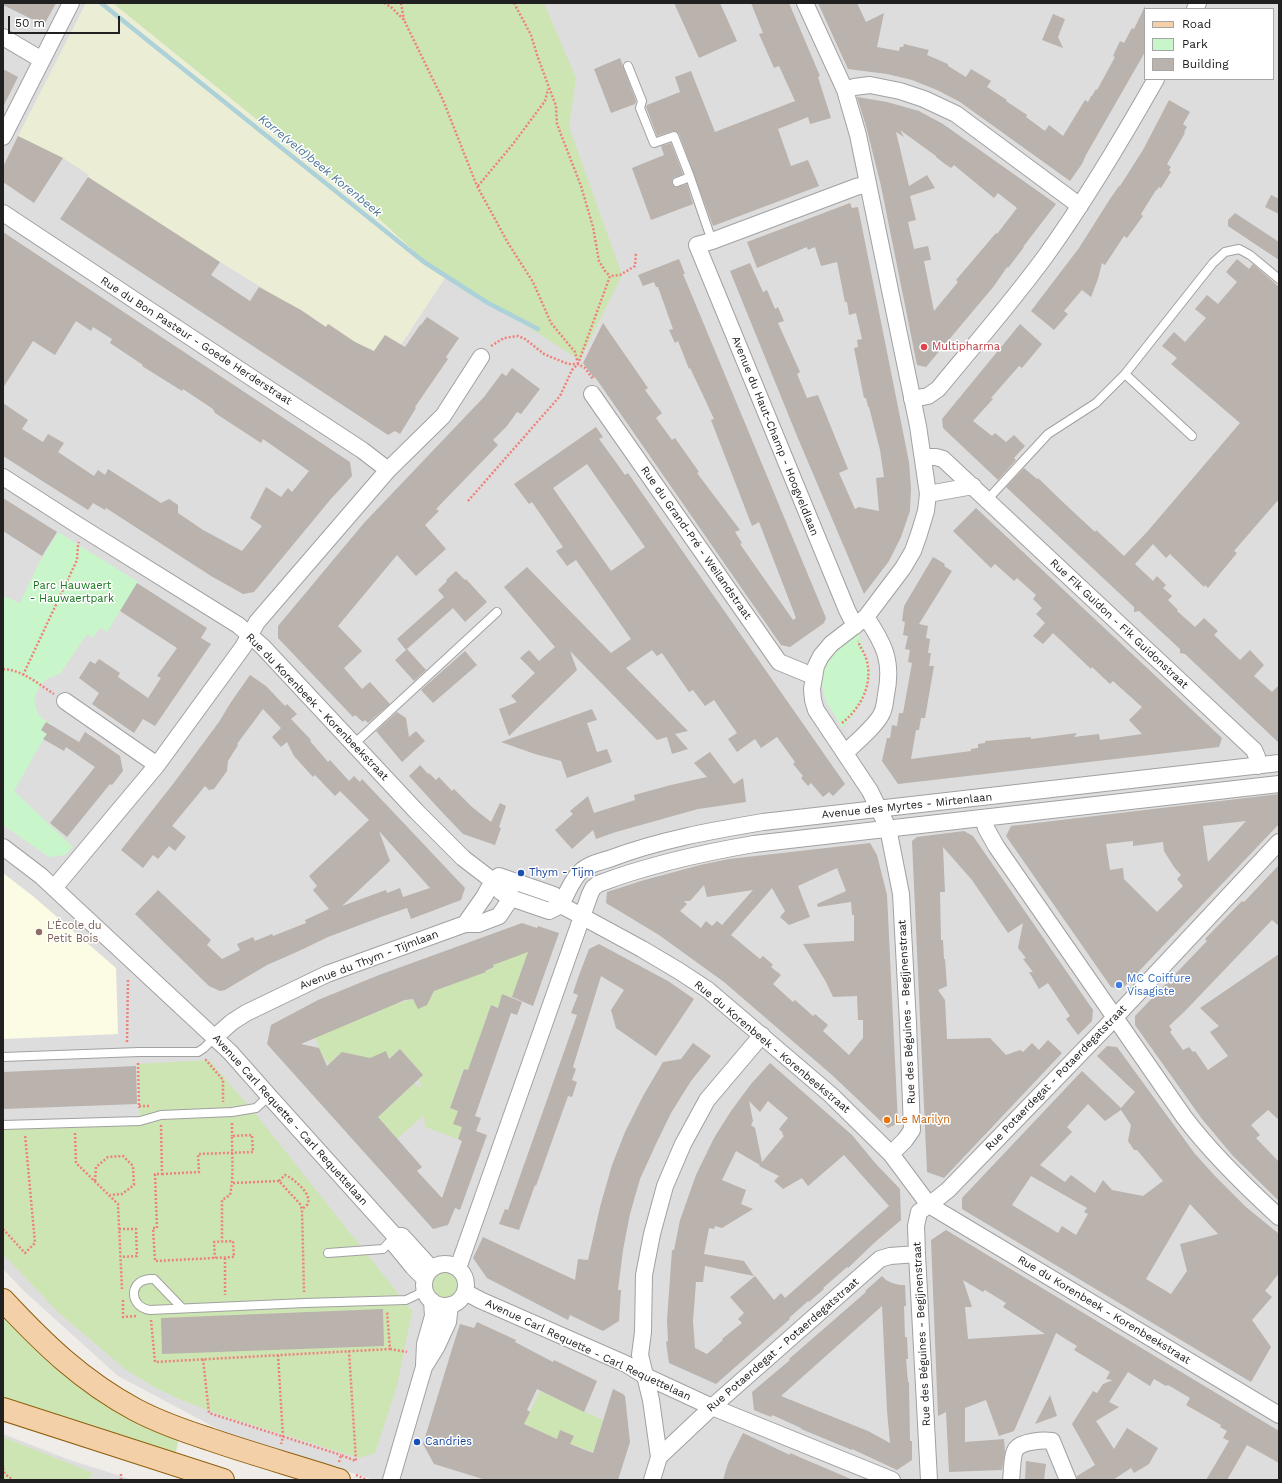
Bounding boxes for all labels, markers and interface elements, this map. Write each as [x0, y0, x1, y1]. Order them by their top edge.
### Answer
scale bar [10, 8, 122, 34]
legend [1144, 8, 1274, 80]
text: 50 m [15, 16, 45, 30]
text: Road [1182, 17, 1211, 31]
text: Park [1182, 37, 1208, 51]
text: Building [1182, 57, 1229, 71]
water label: Karre(veld)beek Korenbeek [256, 112, 384, 220]
street label: Rue du Bon Pasteur - Goede Herderstraat [98, 274, 294, 408]
street label: Avenue du Haut-Champ - Hoogveldlaan [729, 334, 821, 538]
place label: Multipharma [932, 340, 1000, 354]
marker: Multipharma [919, 342, 929, 352]
street label: Rue du Grand-Pré - Weilandstraat [638, 464, 754, 622]
street label: Rue Fik Guidon - Fik Guidonstraat [1047, 556, 1191, 692]
park label: Parc Hauwaert - Hauwaertpark [30, 579, 114, 605]
street label: Rue du Korenbeek - Korenbeekstraat [243, 631, 391, 783]
street label: Avenue des Myrtes - Mirtenlaan [821, 790, 993, 822]
place label: Thym - Tijm [529, 866, 594, 880]
marker: Thym - Tijm [516, 868, 526, 878]
place label: L'École du Petit Bois [47, 919, 102, 945]
street label: Rue des Béguines - Begijnenstraat [896, 919, 918, 1105]
marker: L'École du Petit Bois [34, 927, 44, 937]
street label: Avenue du Thym - Tijmlaan [298, 927, 440, 993]
place label: MC Coiffure Visagiste [1127, 972, 1191, 998]
street label: Rue du Korenbeek - Korenbeekstraat [691, 978, 853, 1116]
marker: MC Coiffure Visagiste [1114, 980, 1124, 990]
street label: Rue Potaerdegat - Potaerdegatstraat [983, 1002, 1129, 1154]
street label: Avenue Carl Requette - Carl Requettelaan [210, 1032, 370, 1208]
place label: Le Marilyn [895, 1113, 950, 1127]
marker: Le Marilyn [882, 1115, 892, 1125]
street label: Rue des Béguines - Begijnenstraat [911, 1241, 933, 1427]
street label: Rue du Korenbeek - Korenbeekstraat [1015, 1253, 1193, 1367]
street label: Rue Potaerdegat - Potaerdegatstraat [704, 1275, 862, 1415]
street label: Avenue Carl Requette - Carl Requettelaan [483, 1296, 693, 1404]
place label: Candries [425, 1435, 472, 1449]
marker: Candries [412, 1437, 422, 1447]

